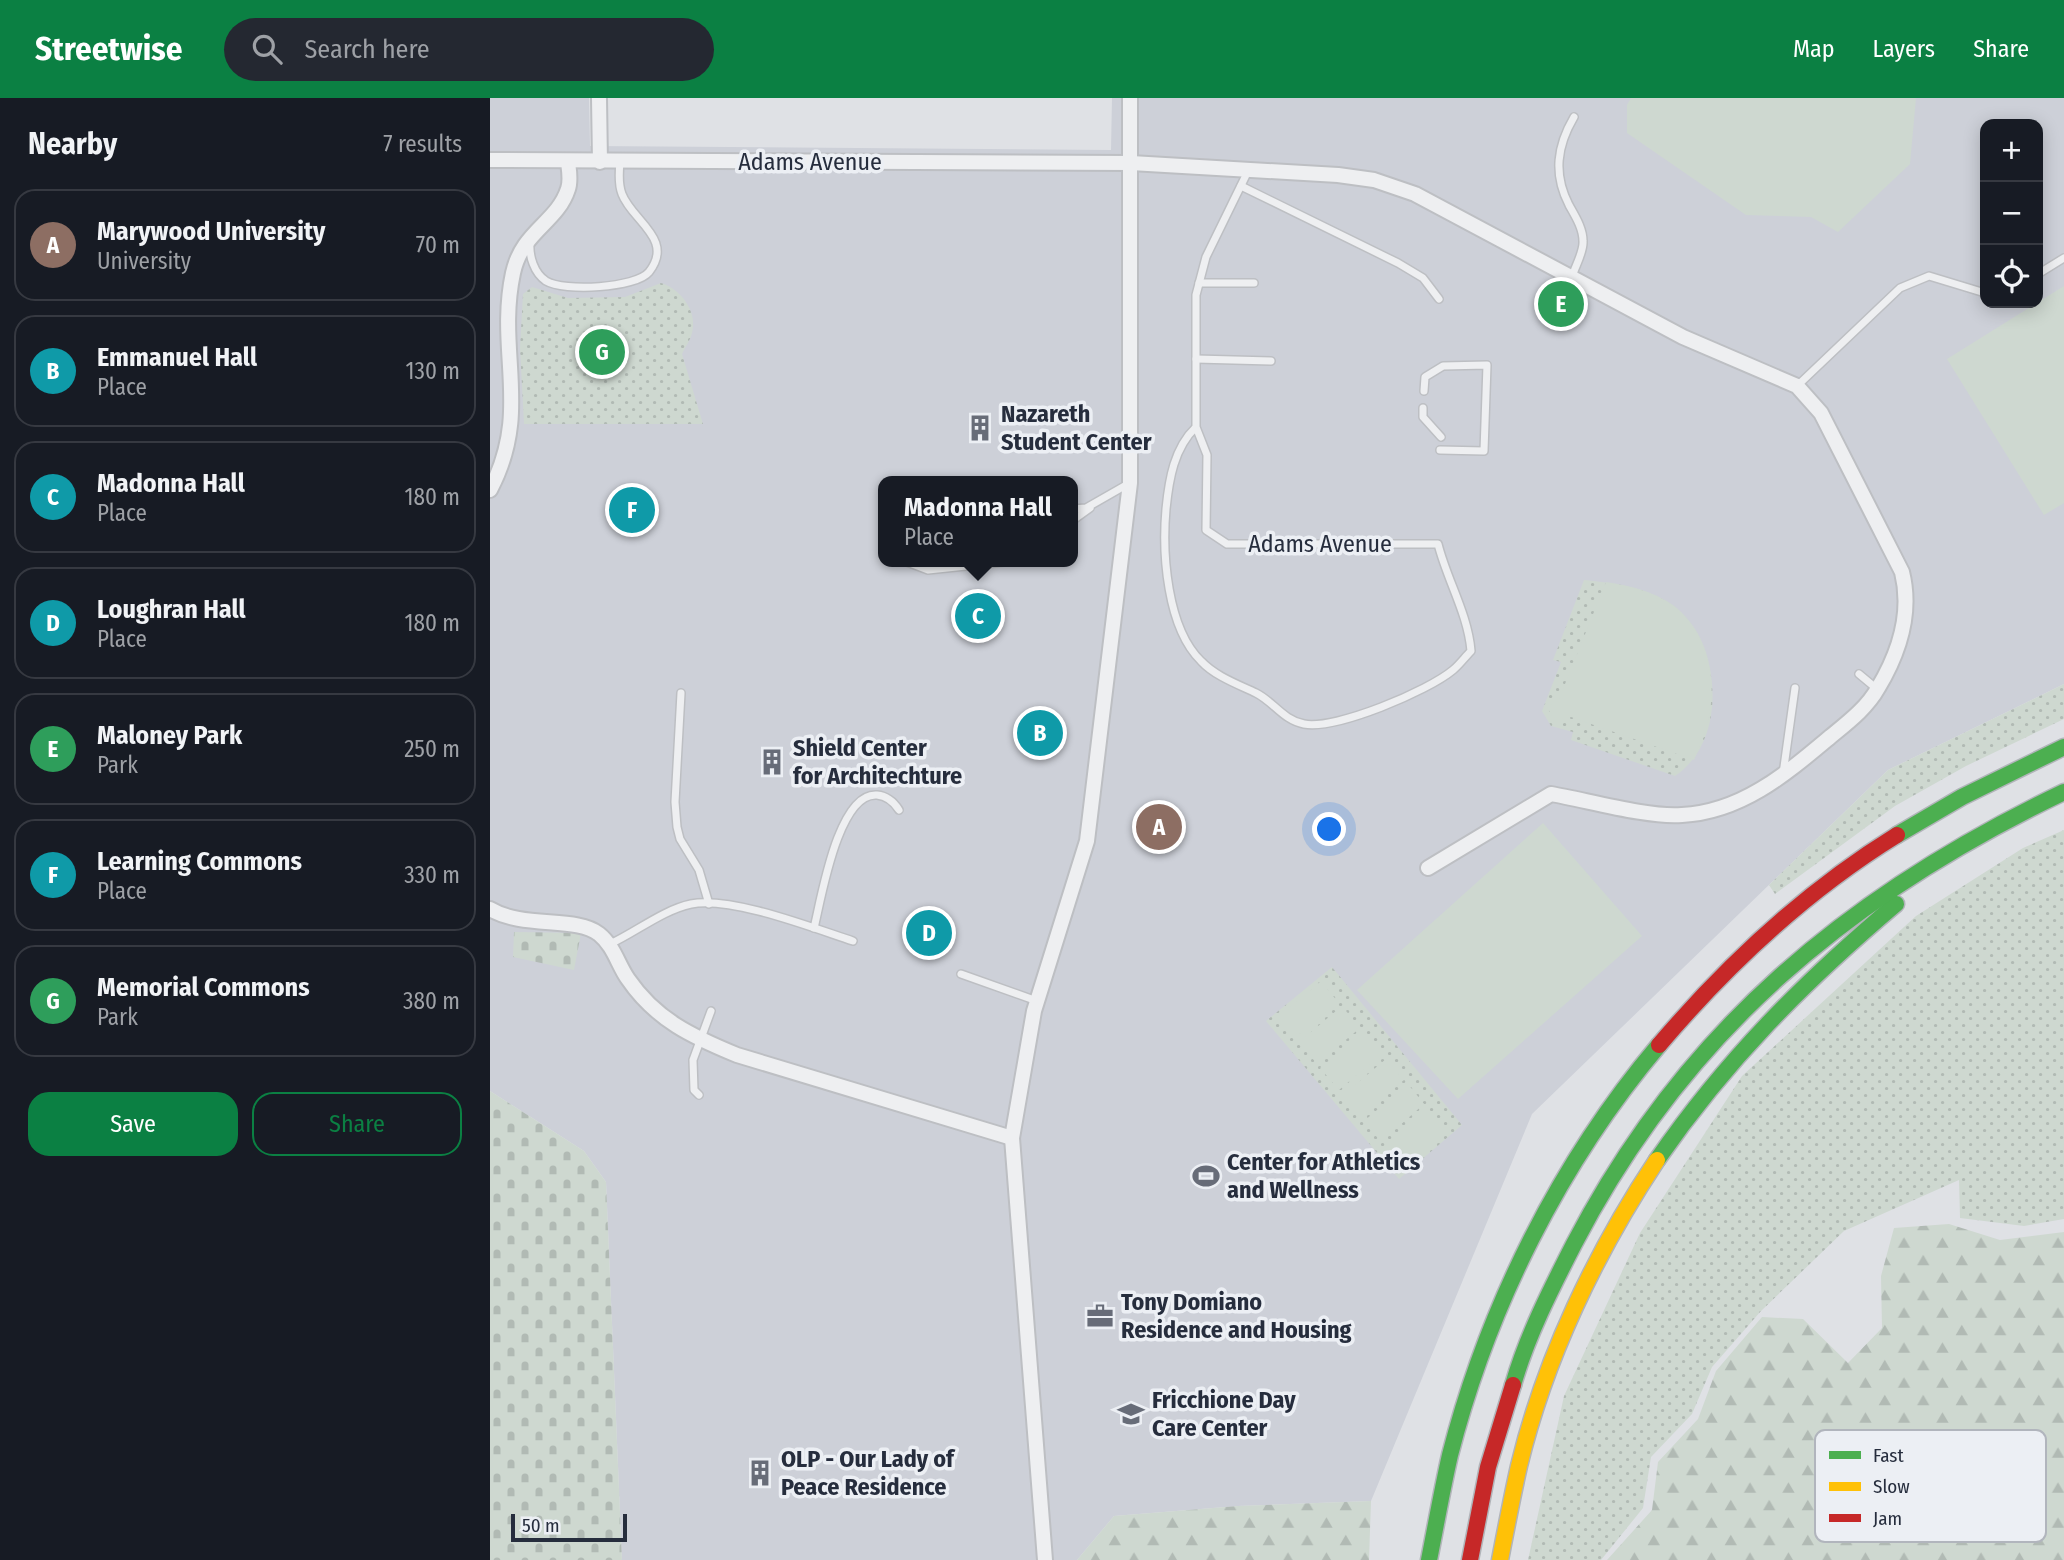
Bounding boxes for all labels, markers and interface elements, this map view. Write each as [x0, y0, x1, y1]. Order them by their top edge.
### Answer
search box [224, 18, 714, 81]
text: Streetwise [35, 29, 182, 69]
icon: search [248, 30, 286, 68]
text: Search here [304, 34, 430, 65]
text: Map [1793, 35, 1835, 63]
text: Layers [1873, 35, 1935, 63]
text: Share [1973, 35, 2029, 63]
map controls [1980, 119, 2043, 308]
button: + [1980, 119, 2043, 182]
text: Nearby [28, 126, 117, 162]
text: 7 results [383, 130, 462, 158]
street label: Adams Avenue [738, 148, 882, 176]
button: − [1980, 182, 2043, 245]
text: Marywood University [97, 216, 325, 247]
text: A [47, 231, 59, 259]
text: 70 m [416, 231, 460, 259]
button: locate [1980, 245, 2043, 308]
text: University [97, 247, 191, 275]
pin: E [1538, 278, 1584, 330]
pin: G [579, 326, 625, 378]
text: Emmanuel Hall [97, 342, 257, 373]
text: B [47, 357, 59, 385]
text: 130 m [406, 357, 460, 385]
text: Place [97, 373, 147, 401]
place label: Nazareth Student Center [1001, 400, 1152, 456]
building icon: Nazareth Student Center [965, 413, 995, 443]
text: Madonna Hall [97, 468, 245, 499]
popup [878, 476, 1078, 567]
text: C [47, 483, 59, 511]
text: 180 m [404, 483, 460, 511]
pin: F [609, 484, 655, 536]
text: Madonna Hall [904, 492, 1052, 523]
text: Place [97, 499, 147, 527]
text: Place [904, 523, 954, 551]
street label: Adams Avenue [1248, 530, 1392, 558]
pin: C [955, 590, 1001, 642]
text: Loughran Hall [97, 594, 246, 625]
text: D [46, 609, 60, 637]
text: 180 m [404, 609, 460, 637]
text: Place [97, 625, 147, 653]
pin: B [1017, 707, 1063, 759]
text: Maloney Park [97, 720, 242, 751]
place label: Shield Center for Architechture [793, 734, 962, 790]
text: E [48, 735, 58, 763]
text: 250 m [404, 735, 460, 763]
building icon: Shield Center for Architechture [757, 747, 787, 777]
text: Park [97, 751, 138, 779]
pin: A [1136, 801, 1182, 853]
your location [1312, 812, 1346, 846]
text: Learning Commons [97, 846, 302, 877]
text: F [48, 861, 58, 889]
text: 330 m [404, 861, 460, 889]
text: Place [97, 877, 147, 905]
pin: D [906, 907, 952, 959]
text: Memorial Commons [97, 972, 310, 1003]
text: G [46, 987, 60, 1015]
text: 380 m [403, 987, 460, 1015]
text: Park [97, 1003, 138, 1031]
button: Save [28, 1092, 238, 1156]
button: Share [252, 1092, 462, 1156]
place label: Center for Athletics and Wellness [1227, 1148, 1421, 1204]
sports icon: Center for Athletics and Wellness [1191, 1161, 1221, 1191]
place label: Tony Domiano Residence and Housing [1121, 1288, 1352, 1344]
office icon: Tony Domiano Residence and Housing [1085, 1301, 1115, 1331]
place label: Fricchione Day Care Center [1152, 1386, 1296, 1442]
school or university icon: Fricchione Day Care Center [1116, 1399, 1146, 1429]
legend [1815, 1430, 2046, 1542]
text: Fast [1873, 1444, 1904, 1467]
place label: OLP - Our Lady of Peace Residence [781, 1445, 956, 1501]
building icon: OLP - Our Lady of Peace Residence [745, 1458, 775, 1488]
text: Slow [1873, 1475, 1910, 1498]
text: Jam [1873, 1507, 1902, 1530]
scale bar [511, 1511, 626, 1543]
text: 50 m [522, 1514, 560, 1537]

